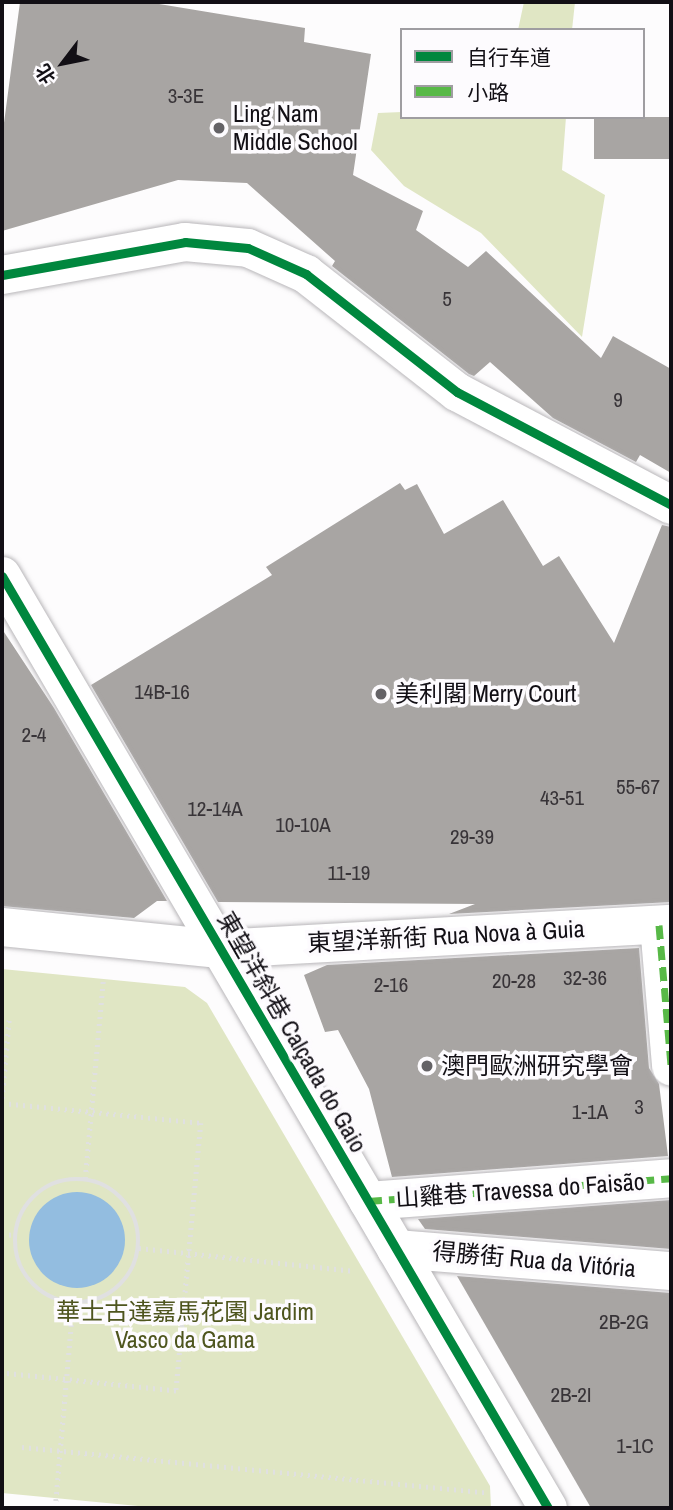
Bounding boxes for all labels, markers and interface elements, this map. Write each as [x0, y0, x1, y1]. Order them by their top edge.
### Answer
north arrow [28, 28, 98, 98]
legend [400, 28, 645, 119]
text: 自行车道 [467, 43, 551, 72]
text: 北 [29, 59, 61, 89]
text: 小路 [467, 78, 509, 107]
house number: 3-3E [168, 83, 204, 109]
place label: Ling Nam Middle School [233, 100, 358, 156]
marker: Ling Nam Middle School [211, 120, 227, 136]
house number: 5 [442, 286, 452, 312]
house number: 9 [613, 387, 623, 413]
house number: 14B-16 [134, 679, 190, 705]
place label: 美利閣 Merry Court [395, 680, 576, 708]
marker: 美利閣 Merry Court [373, 686, 389, 702]
house number: 2-4 [22, 722, 46, 748]
house number: 55-67 [616, 774, 660, 800]
house number: 43-51 [540, 785, 584, 811]
house number: 12-14A [187, 796, 243, 822]
house number: 10-10A [275, 812, 331, 838]
house number: 29-39 [450, 824, 494, 850]
house number: 11-19 [328, 860, 370, 886]
street label: 東望洋斜巷 Calçada do Gaio [211, 907, 373, 1157]
street label: 東望洋新街 Rua Nova à Guia [307, 914, 585, 958]
house number: 32-36 [563, 965, 607, 991]
house number: 20-28 [492, 968, 536, 994]
house number: 2-16 [374, 972, 408, 998]
place label: 澳門歐洲研究學會 [441, 1052, 633, 1080]
marker: 澳門歐洲研究學會 [419, 1058, 435, 1074]
house number: 3 [634, 1094, 644, 1120]
house number: 1-1A [572, 1099, 608, 1125]
street label: 山雞巷 Travessa do Faisão [394, 1167, 646, 1213]
street label: 得勝街 Rua da Vitória [431, 1237, 637, 1283]
park label: 華士古達嘉馬花園 Jardim Vasco da Gama [56, 1298, 314, 1354]
house number: 2B-2G [599, 1309, 649, 1335]
house number: 2B-2I [550, 1382, 592, 1408]
house number: 1-1C [616, 1433, 654, 1459]

